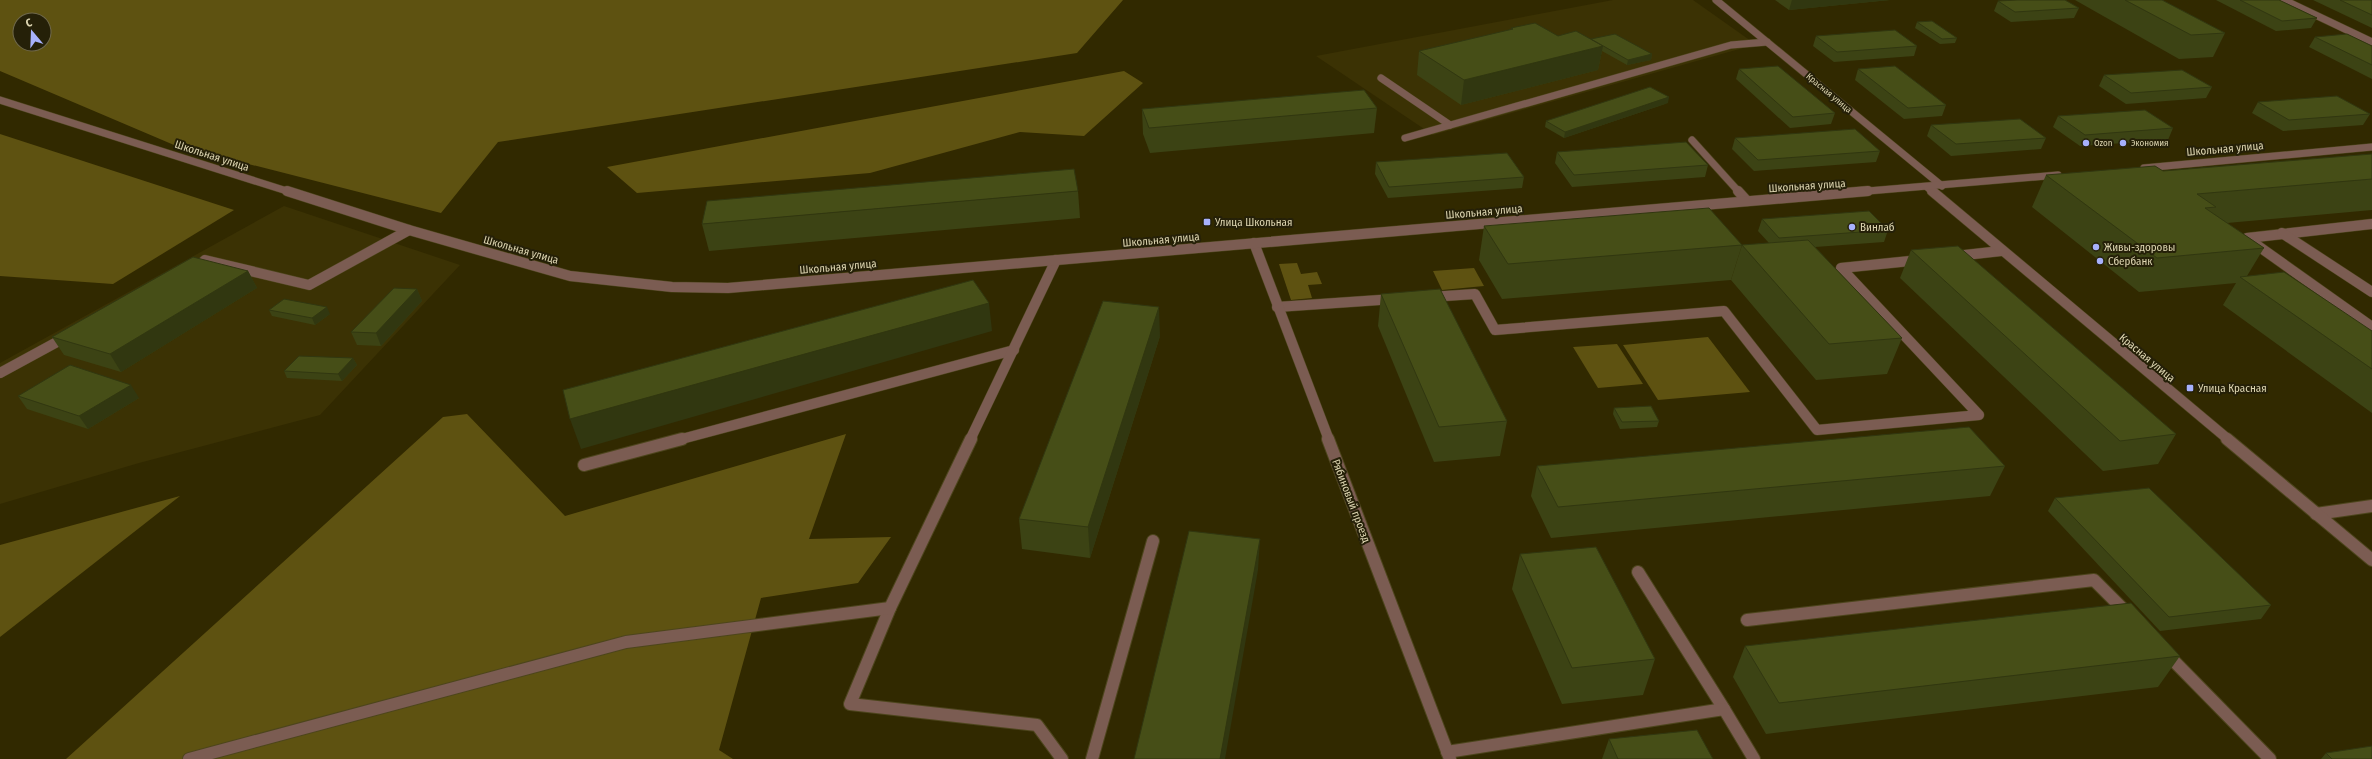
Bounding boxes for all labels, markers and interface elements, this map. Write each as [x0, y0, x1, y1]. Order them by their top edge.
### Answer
north arrow [12, 12, 52, 52]
text: С [24, 16, 34, 30]
street label: Красная улица [1804, 71, 1854, 115]
street label: Школьная улица [173, 138, 251, 174]
marker: Ozon [2081, 138, 2091, 148]
place label: Ozon [2094, 138, 2113, 148]
marker: Экономия [2118, 138, 2128, 148]
place label: Экономия [2131, 138, 2169, 148]
street label: Школьная улица [2186, 139, 2264, 159]
street label: Школьная улица [1768, 177, 1846, 195]
street label: Школьная улица [1445, 202, 1523, 222]
place label: Улица Школьная [1214, 216, 1292, 229]
marker: Улица Школьная [1202, 217, 1212, 227]
place label: Винлаб [1860, 221, 1895, 234]
marker: Винлаб [1847, 222, 1857, 232]
street label: Школьная улица [1122, 230, 1200, 250]
street label: Школьная улица [482, 233, 560, 267]
place label: Живы-здоровы [2104, 241, 2175, 254]
marker: Живы-здоровы [2091, 242, 2101, 252]
place label: Сбербанк [2108, 255, 2153, 268]
marker: Сбербанк [2095, 256, 2105, 266]
street label: Школьная улица [799, 257, 877, 277]
street label: Красная улица [2117, 331, 2177, 385]
place label: Улица Красная [2197, 382, 2267, 395]
marker: Улица Красная [2185, 383, 2195, 393]
street label: Рябиновый проезд [1329, 457, 1373, 545]

